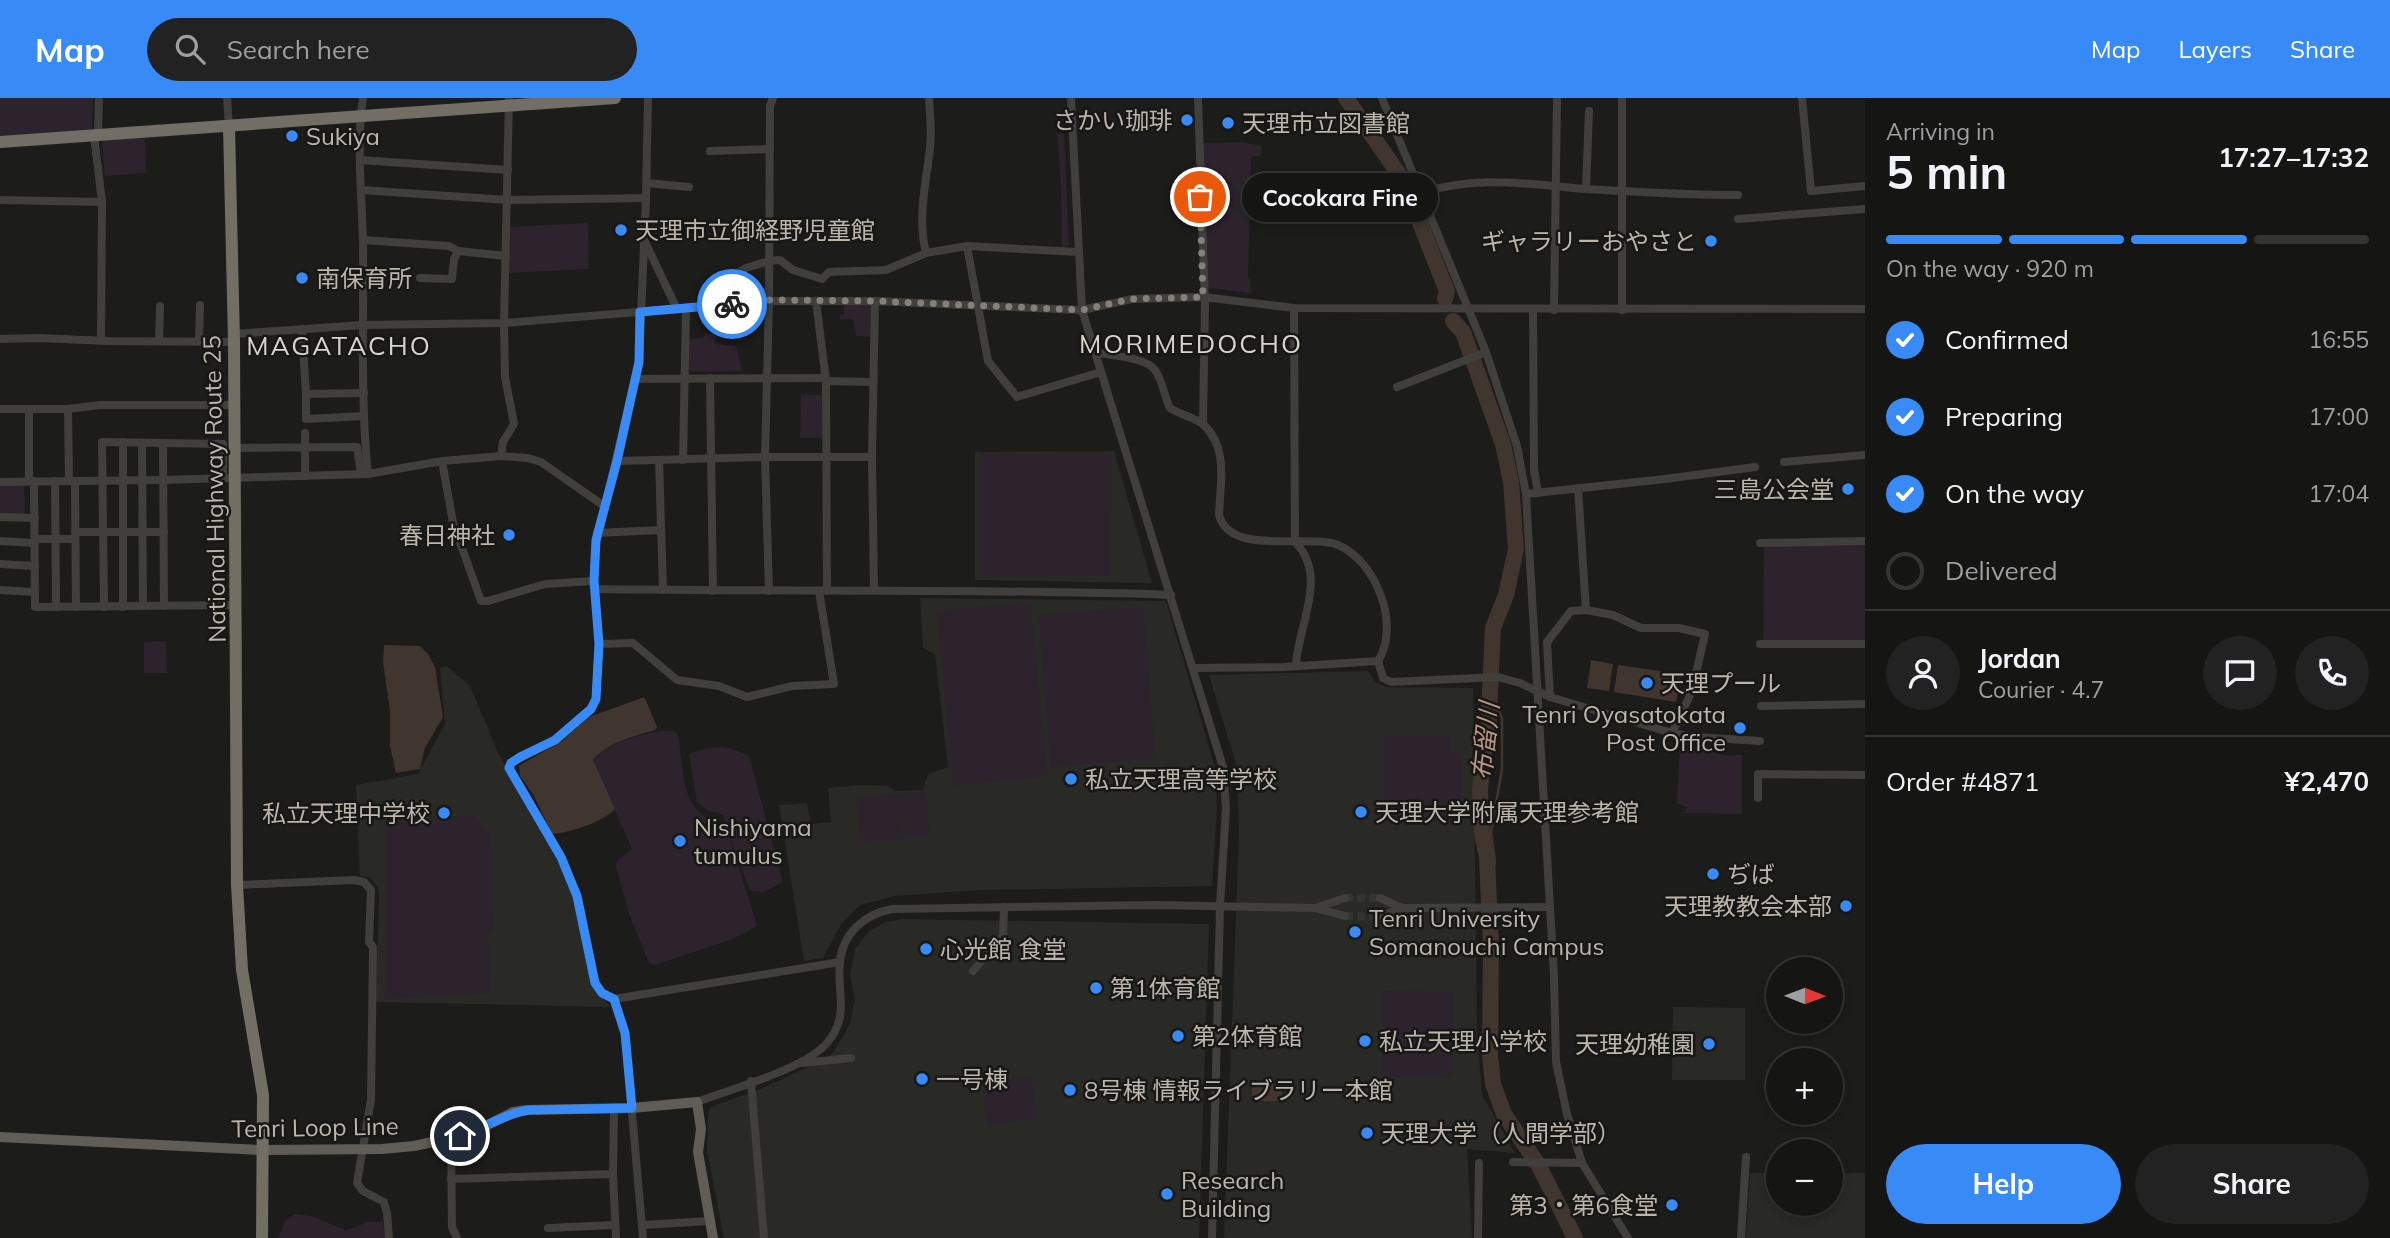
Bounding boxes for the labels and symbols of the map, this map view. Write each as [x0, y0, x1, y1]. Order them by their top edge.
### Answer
place label: さかい珈琲 [1053, 105, 1173, 135]
place label: 天理市立図書館 [1242, 108, 1410, 138]
marker: さかい珈琲 [1179, 112, 1195, 128]
marker: 天理市立図書館 [1220, 115, 1236, 131]
place label: Sukiya [306, 121, 380, 151]
marker: Sukiya [284, 128, 300, 144]
pin [1170, 167, 1230, 227]
callout: Cocokara Fine [1242, 172, 1438, 222]
place label: 天理市立御経野児童館 [635, 215, 875, 245]
marker: 天理市立御経野児童館 [613, 222, 629, 238]
place label: ギャラリーおやさと [1481, 226, 1697, 256]
marker: ギャラリーおやさと [1703, 233, 1719, 249]
place label: 南保育所 [316, 263, 412, 293]
courier [697, 269, 767, 339]
marker: 南保育所 [294, 270, 310, 286]
district label: MORIMEDOCHO [1079, 327, 1303, 360]
district label: MAGATACHO [246, 329, 432, 362]
street label: National Highway Route 25 [196, 335, 232, 643]
place label: 三島公会堂 [1714, 474, 1834, 504]
marker: 三島公会堂 [1840, 481, 1856, 497]
place label: 春日神社 [399, 520, 495, 550]
marker: 春日神社 [501, 527, 517, 543]
place label: 天理プール [1661, 668, 1781, 698]
marker: 天理プール [1639, 675, 1655, 691]
water label: 布留川 [1465, 698, 1506, 782]
place label: Tenri Oyasatokata Post Office [1522, 699, 1726, 757]
marker: Tenri Oyasatokata Post Office [1732, 720, 1748, 736]
place label: 私立天理高等学校 [1085, 764, 1277, 794]
marker: 私立天理高等学校 [1063, 771, 1079, 787]
place label: 天理大学附属天理参考館 [1375, 797, 1639, 827]
place label: 私立天理中学校 [262, 798, 430, 828]
marker: 天理大学附属天理参考館 [1353, 804, 1369, 820]
marker: 私立天理中学校 [436, 805, 452, 821]
place label: Nishiyama tumulus [694, 812, 812, 870]
marker: Nishiyama tumulus [672, 833, 688, 849]
place label: ぢば [1727, 859, 1775, 889]
marker: ぢば [1705, 866, 1721, 882]
place label: 天理教教会本部 [1664, 891, 1832, 921]
marker: 天理教教会本部 [1838, 898, 1854, 914]
place label: Tenri University Somanouchi Campus [1369, 903, 1604, 961]
marker: Tenri University Somanouchi Campus [1347, 924, 1363, 940]
place label: 心光館 食堂 [940, 934, 1066, 964]
marker: 心光館 食堂 [918, 941, 934, 957]
north arrow [1766, 957, 1843, 1034]
place label: 第1体育館 [1110, 973, 1220, 1003]
marker: 第1体育館 [1088, 980, 1104, 996]
place label: 第2体育館 [1192, 1021, 1302, 1051]
place label: 私立天理小学校 [1379, 1026, 1547, 1056]
marker: 第2体育館 [1170, 1028, 1186, 1044]
place label: 天理幼稚園 [1575, 1029, 1695, 1059]
marker: 私立天理小学校 [1357, 1033, 1373, 1049]
marker: 天理幼稚園 [1701, 1036, 1717, 1052]
place label: 一号棟 [936, 1064, 1008, 1094]
marker: 一号棟 [914, 1071, 930, 1087]
place label: 8号棟 情報ライブラリー本館 [1084, 1075, 1393, 1105]
marker: 8号棟 情報ライブラリー本館 [1062, 1082, 1078, 1098]
pin [430, 1106, 490, 1166]
street label: Tenri Loop Line [231, 1111, 399, 1143]
place label: 天理大学（人間学部） [1381, 1118, 1621, 1148]
marker: 天理大学（人間学部） [1359, 1125, 1375, 1141]
place label: Research Building [1181, 1165, 1284, 1223]
marker: Research Building [1159, 1186, 1175, 1202]
place label: 第3・第6食堂 [1509, 1190, 1658, 1220]
marker: 第3・第6食堂 [1664, 1197, 1680, 1213]

